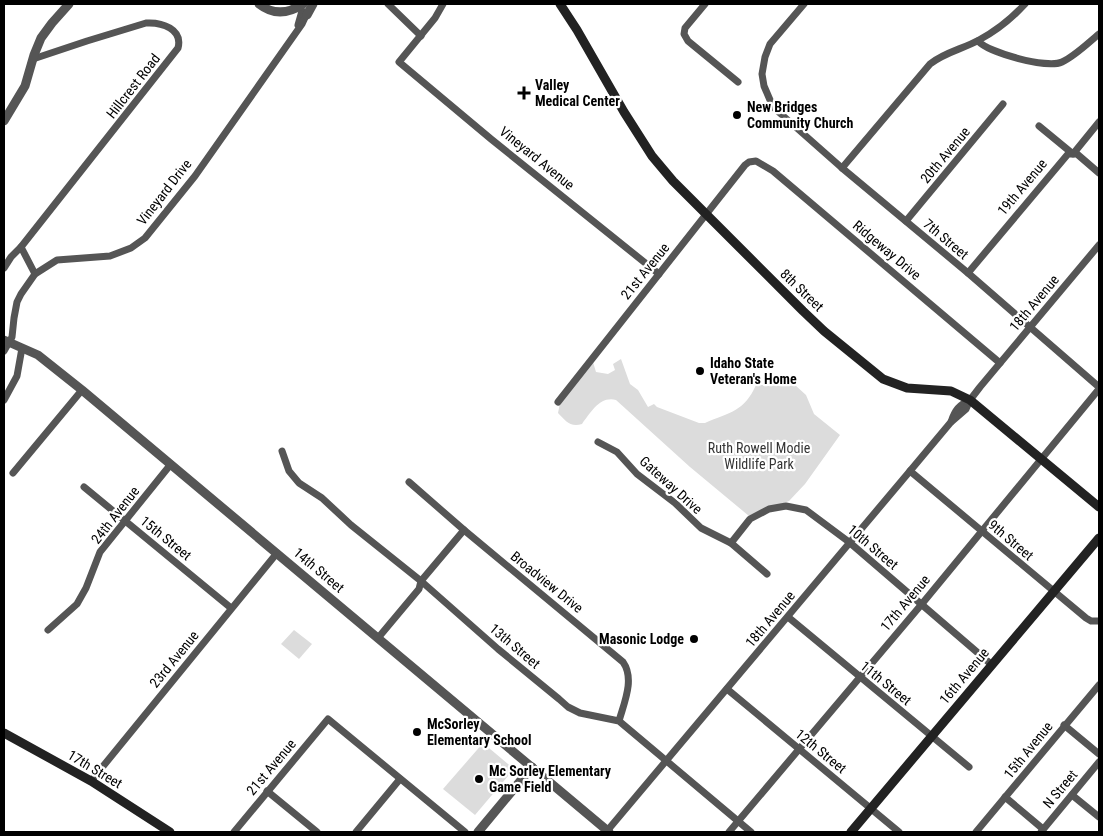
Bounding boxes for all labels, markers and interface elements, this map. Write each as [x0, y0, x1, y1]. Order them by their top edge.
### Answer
street label: Hillcrest Road [103, 51, 163, 121]
place label: Valley Medical Center [535, 77, 620, 109]
marker: Valley Medical Center [517, 86, 531, 100]
place label: New Bridges Community Church [747, 99, 853, 131]
marker: New Bridges Community Church [731, 109, 743, 121]
street label: Vineyard Avenue [496, 123, 578, 193]
street label: 20th Avenue [917, 123, 973, 186]
street label: 19th Avenue [994, 155, 1050, 218]
street label: Vineyard Drive [133, 156, 195, 228]
street label: 7th Street [920, 216, 972, 262]
street label: Ridgeway Drive [850, 217, 925, 283]
street label: 21st Avenue [617, 239, 673, 302]
street label: 8th Street [777, 266, 827, 314]
street label: 18th Avenue [1006, 271, 1062, 334]
place label: Idaho State Veteran's Home [710, 355, 797, 387]
marker: Idaho State Veteran's Home [694, 365, 706, 377]
park label: Ruth Rowell Modie Wildlife Park [708, 440, 811, 472]
street label: Gateway Drive [637, 453, 706, 517]
street label: 24th Avenue [88, 483, 143, 547]
street label: 15th Street [137, 513, 195, 563]
street label: 9th Street [985, 517, 1037, 563]
street label: 10th Street [845, 521, 901, 573]
street label: 14th Street [291, 544, 347, 596]
street label: Broadview Drive [508, 548, 587, 616]
street label: 17th Avenue [877, 571, 933, 634]
street label: 18th Avenue [742, 587, 798, 650]
street label: 13th Street [487, 620, 543, 672]
street label: 23rd Avenue [146, 627, 202, 691]
place label: Masonic Lodge [599, 631, 684, 647]
marker: Masonic Lodge [688, 633, 700, 645]
street label: 16th Avenue [936, 644, 992, 707]
street label: 11th Street [857, 658, 915, 708]
place label: McSorley Elementary School [427, 716, 532, 748]
street label: 15th Avenue [1000, 718, 1056, 782]
marker: McSorley Elementary School [411, 726, 423, 738]
street label: 12th Street [792, 726, 850, 776]
street label: 21st Avenue [243, 736, 299, 798]
street label: 17th Street [65, 746, 125, 792]
place label: Mc Sorley Elementary Game Field [489, 763, 612, 795]
street label: N Street [1040, 767, 1080, 811]
marker: Mc Sorley Elementary Game Field [473, 773, 485, 785]

